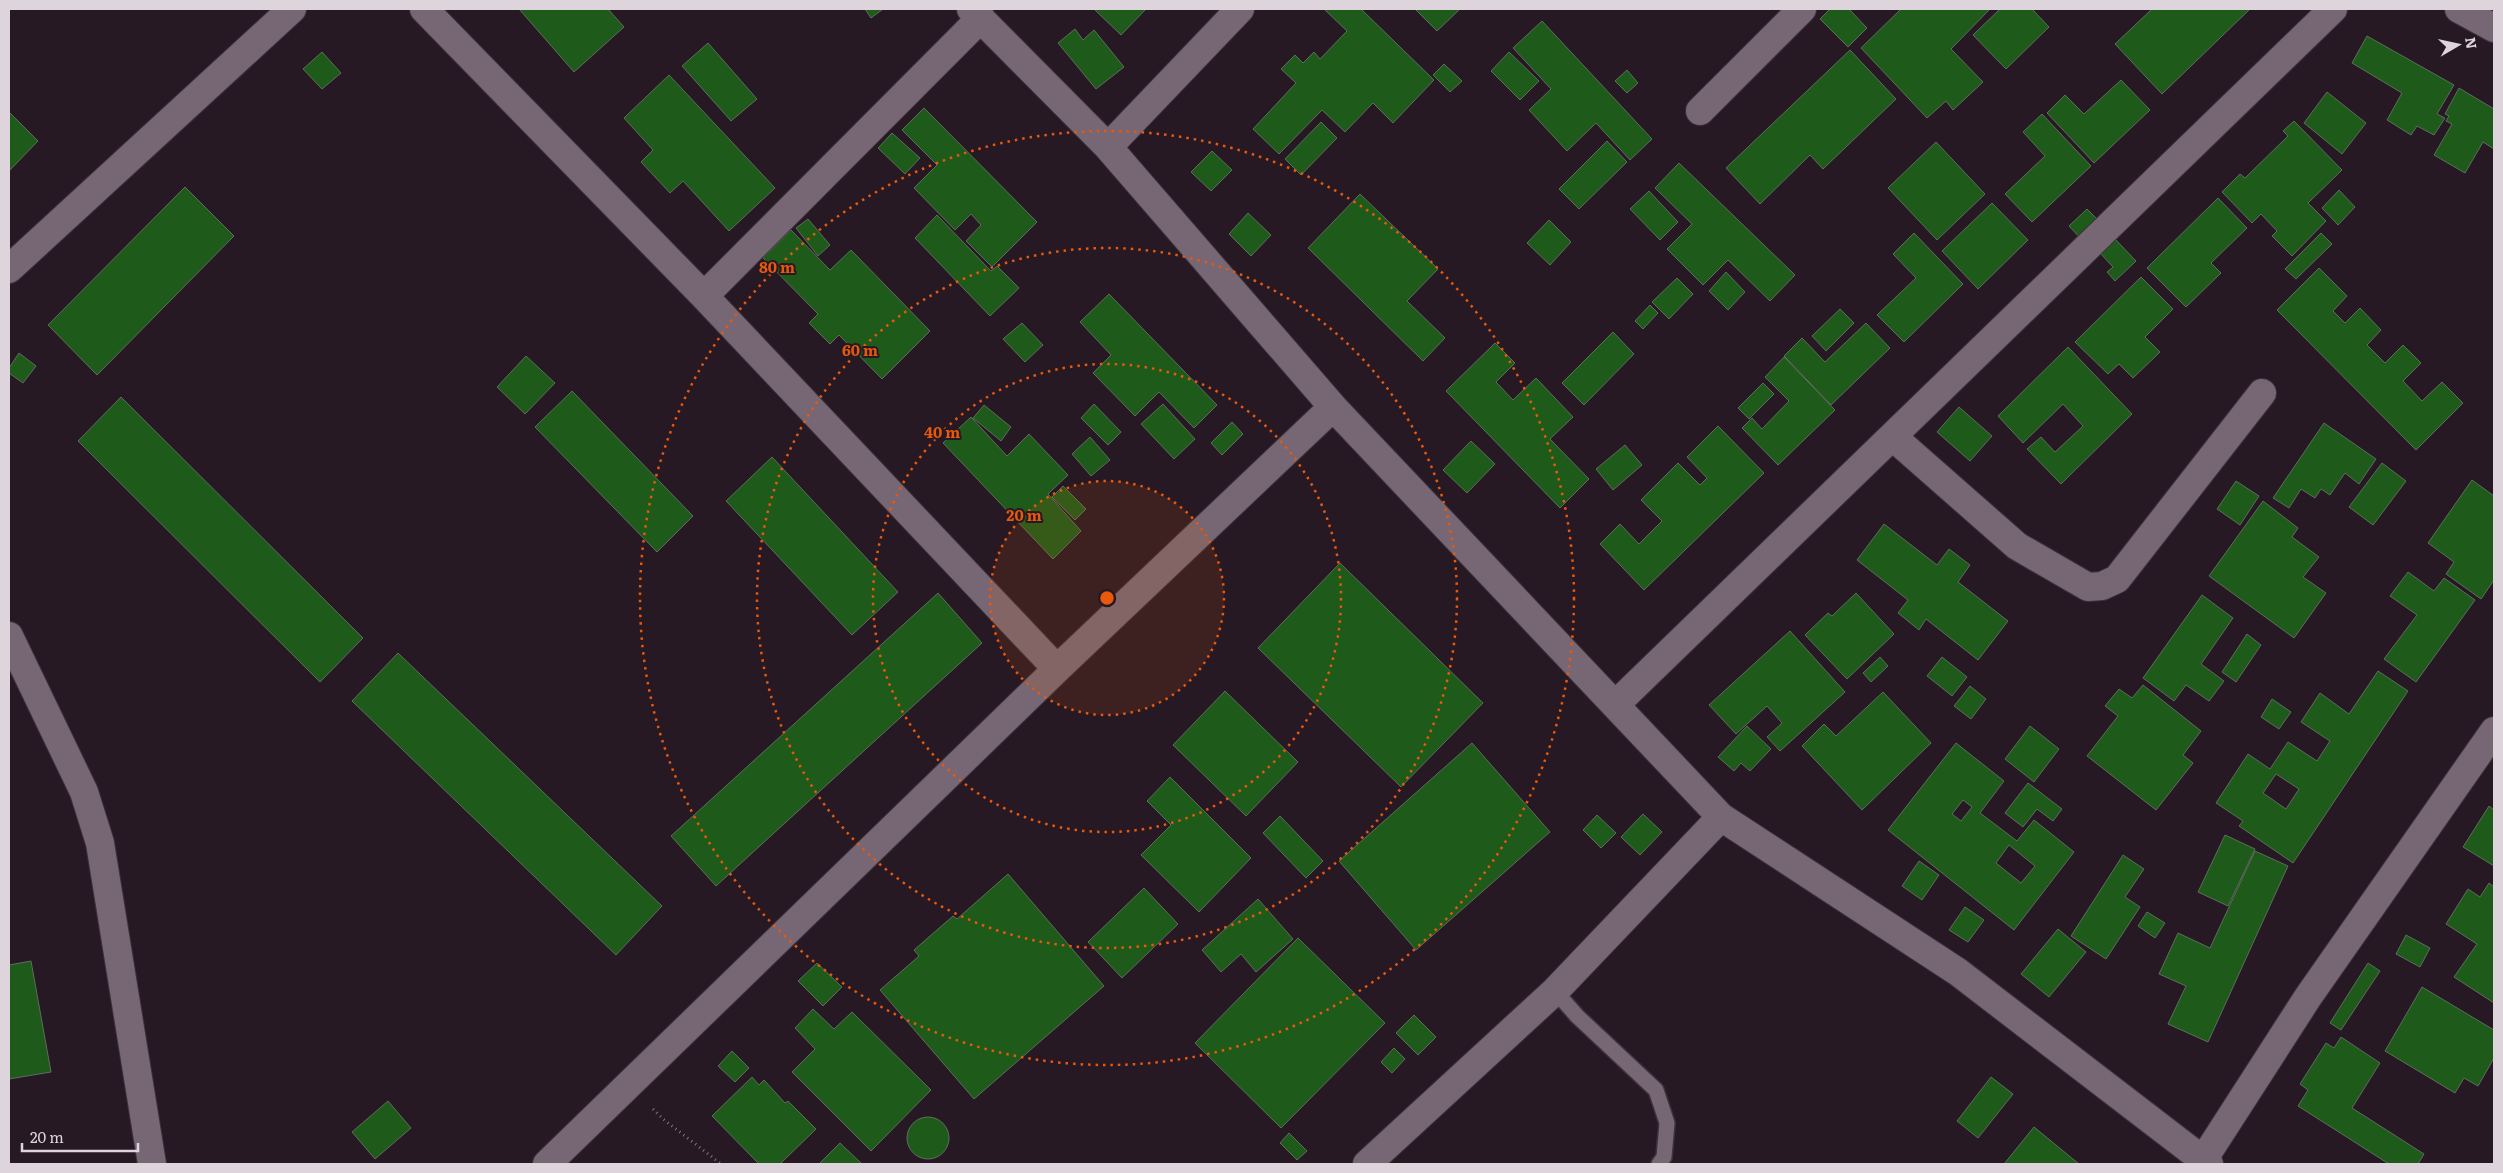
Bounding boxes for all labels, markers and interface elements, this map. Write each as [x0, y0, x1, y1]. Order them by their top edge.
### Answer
north arrow [2433, 20, 2483, 70]
text: N [2461, 35, 2483, 50]
text: 80 m [759, 255, 795, 278]
text: 60 m [842, 338, 878, 361]
text: 40 m [924, 420, 960, 443]
text: 20 m [1006, 503, 1042, 526]
centre of rings [1098, 589, 1116, 607]
scale bar [22, 1120, 139, 1152]
text: 20 m [30, 1125, 64, 1148]

